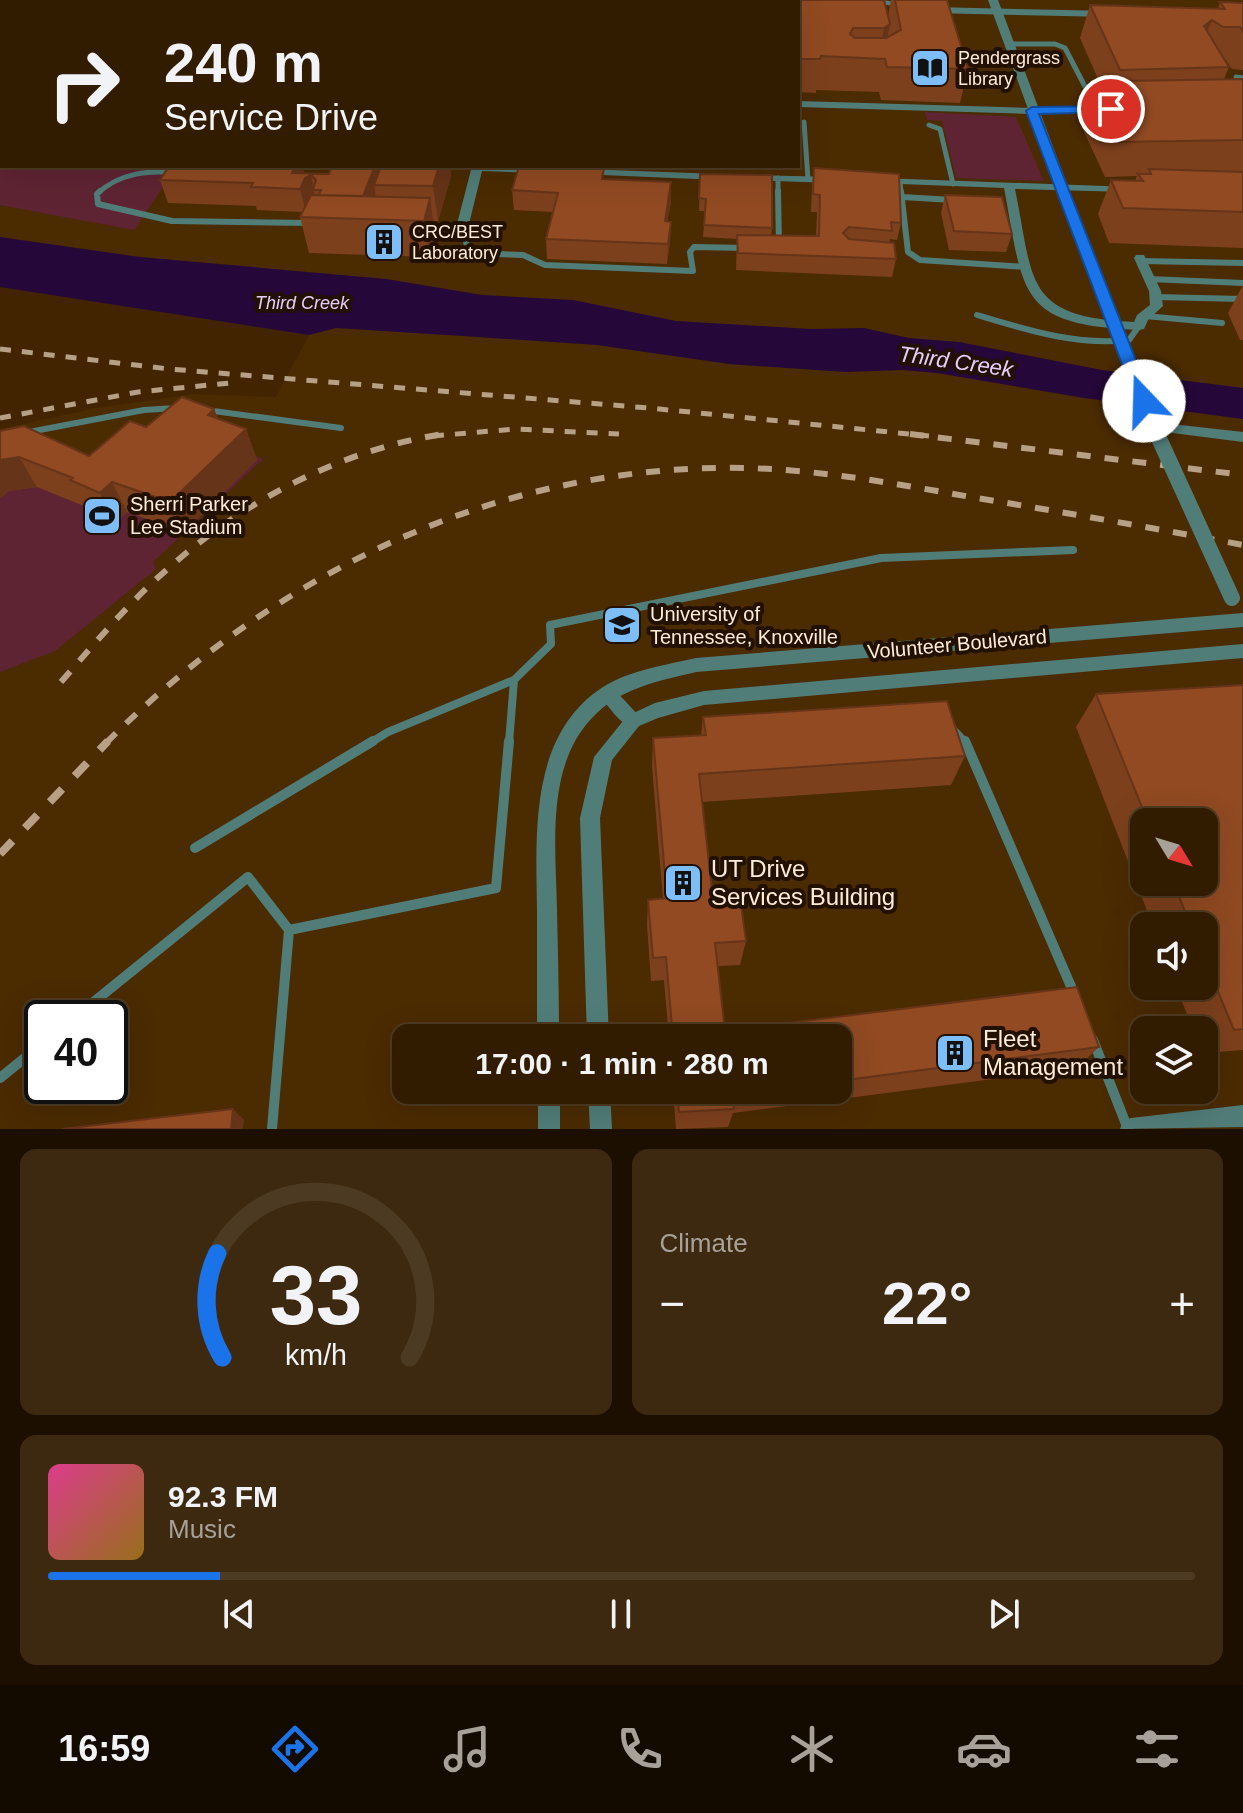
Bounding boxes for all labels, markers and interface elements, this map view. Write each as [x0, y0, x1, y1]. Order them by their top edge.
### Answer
text: 240 m [164, 31, 323, 94]
icon: right [32, 32, 136, 136]
library icon: Pendergrass Library [909, 47, 951, 89]
place label: Pendergrass Library [958, 48, 1060, 89]
pin [1077, 75, 1145, 143]
icon: arrive [1089, 87, 1133, 131]
text: Service Drive [164, 97, 378, 138]
building icon: CRC/BEST Laboratory [363, 221, 405, 263]
place label: CRC/BEST Laboratory [412, 222, 503, 263]
water label: Third Creek [255, 293, 350, 313]
water label: Third Creek [897, 341, 1016, 382]
position arrow [1102, 359, 1186, 443]
place label: Sherri Parker Lee Stadium [130, 493, 248, 538]
sports icon: Sherri Parker Lee Stadium [81, 495, 123, 537]
place label: University of Tennessee, Knoxville [650, 603, 838, 648]
school or university icon: University of Tennessee, Knoxville [601, 604, 643, 646]
street label: Volunteer Boulevard [866, 625, 1048, 663]
north arrow [1130, 808, 1218, 896]
map controls [1130, 808, 1218, 1104]
place label: UT Drive Services Building [711, 855, 895, 910]
building icon: UT Drive Services Building [662, 862, 704, 904]
button: sound [1130, 912, 1218, 1000]
speed limit sign: 40 [24, 1000, 128, 1104]
button: layers [1130, 1016, 1218, 1104]
place label: Fleet Management [983, 1025, 1123, 1080]
building icon: Fleet Management [934, 1032, 976, 1074]
text: 17:00 · 1 min · 280 m [475, 1047, 769, 1080]
text: Climate [660, 1228, 748, 1258]
text: 33 [269, 1249, 362, 1342]
text: 22° [882, 1270, 973, 1337]
text: − [660, 1279, 685, 1328]
text: + [1169, 1279, 1195, 1328]
text: km/h [285, 1339, 347, 1371]
text: 92.3 FM [168, 1480, 278, 1513]
text: Music [168, 1514, 236, 1544]
icon: previous [217, 1592, 261, 1636]
icon: pause [599, 1592, 643, 1636]
icon: next [982, 1592, 1026, 1636]
icon: directions [267, 1721, 323, 1777]
icon: music [439, 1721, 495, 1777]
icon: phone [612, 1721, 668, 1777]
icon: climate [784, 1721, 840, 1777]
icon: car [956, 1721, 1012, 1777]
icon: filters [1129, 1721, 1185, 1777]
text: 16:59 [58, 1728, 150, 1769]

